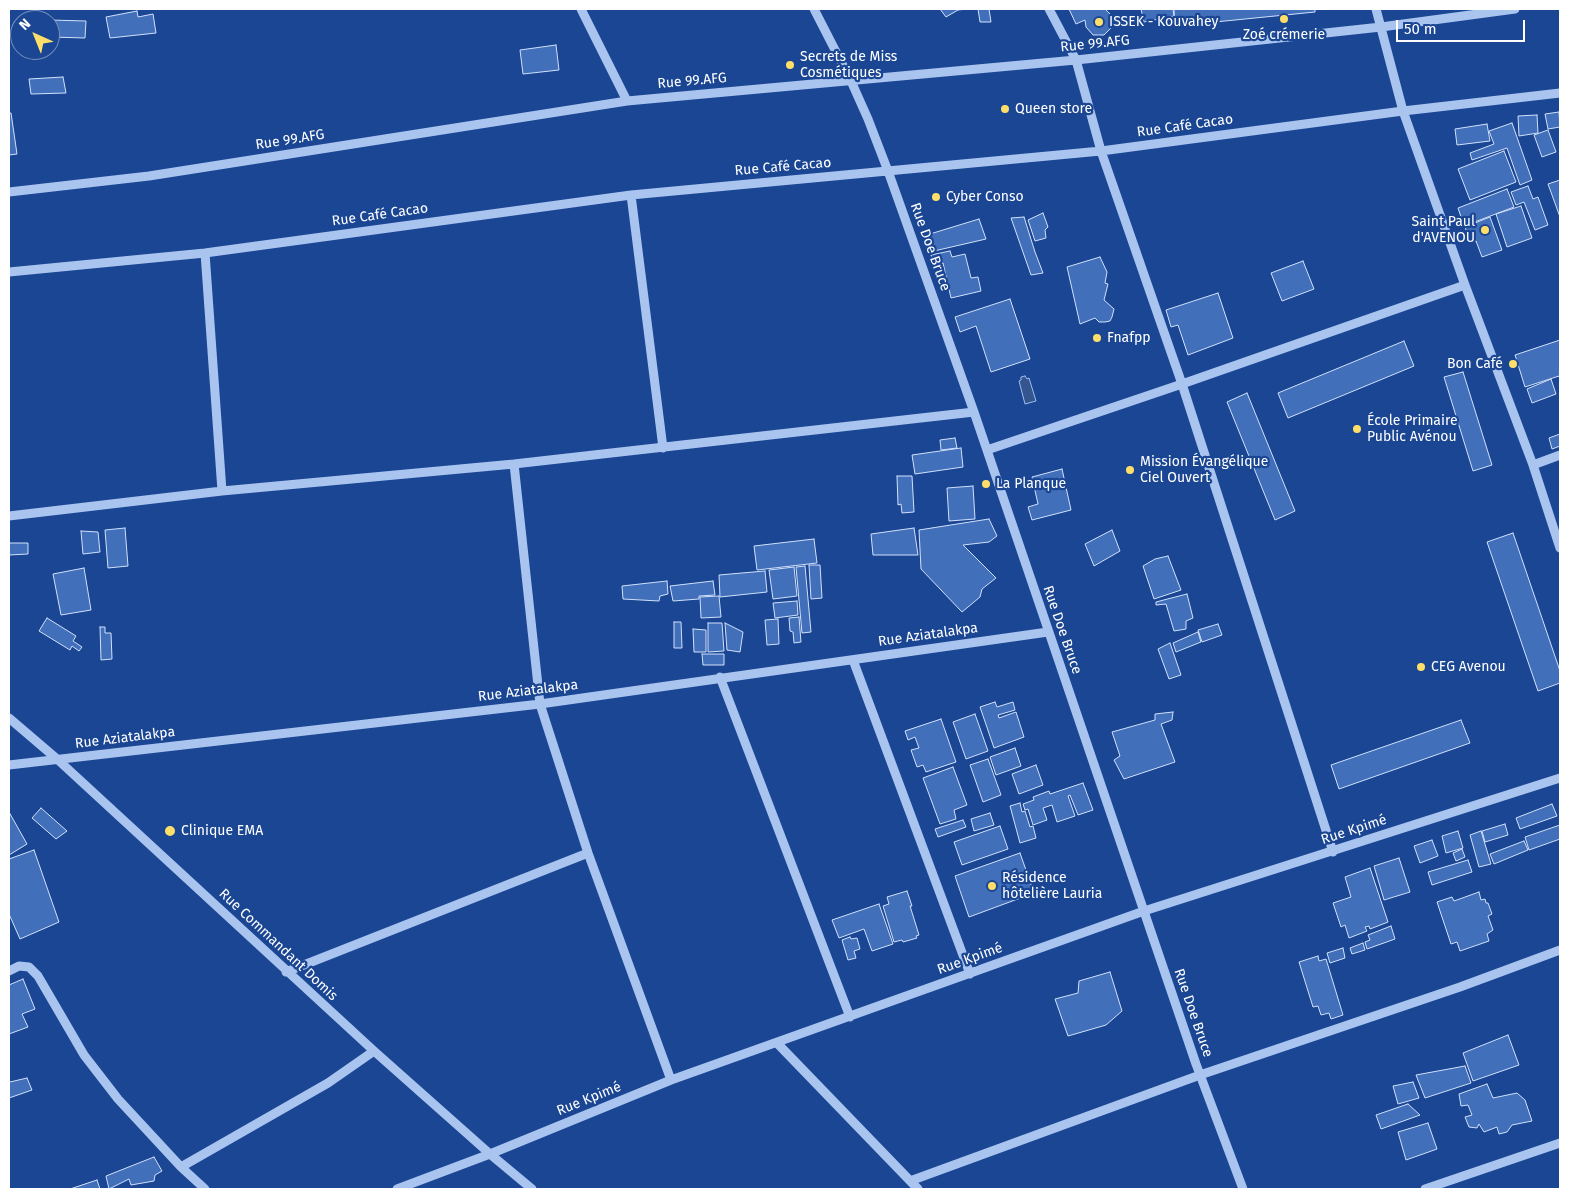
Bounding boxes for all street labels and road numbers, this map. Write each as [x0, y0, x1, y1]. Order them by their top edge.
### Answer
street label: Rue 99.AFG [1060, 32, 1130, 56]
street label: Rue 99.AFG [657, 70, 727, 92]
street label: Rue Café Cacao [1136, 111, 1234, 141]
street label: Rue 99.AFG [254, 126, 326, 154]
street label: Rue Café Cacao [734, 154, 832, 180]
street label: Rue Café Cacao [331, 200, 429, 230]
street label: Rue Doe Bruce [906, 201, 954, 293]
street label: Rue Doe Bruce [1039, 583, 1085, 677]
street label: Rue Aziatalakpa [877, 620, 979, 650]
street label: Rue Aziatalakpa [477, 677, 579, 705]
street label: Rue Aziatalakpa [74, 724, 176, 752]
street label: Rue Kpimé [1319, 811, 1389, 849]
street label: Rue Commandant Domis [215, 886, 341, 1004]
street label: Rue Kpimé [935, 939, 1005, 979]
street label: Rue Doe Bruce [1170, 966, 1216, 1060]
street label: Rue Kpimé [554, 1078, 624, 1120]

